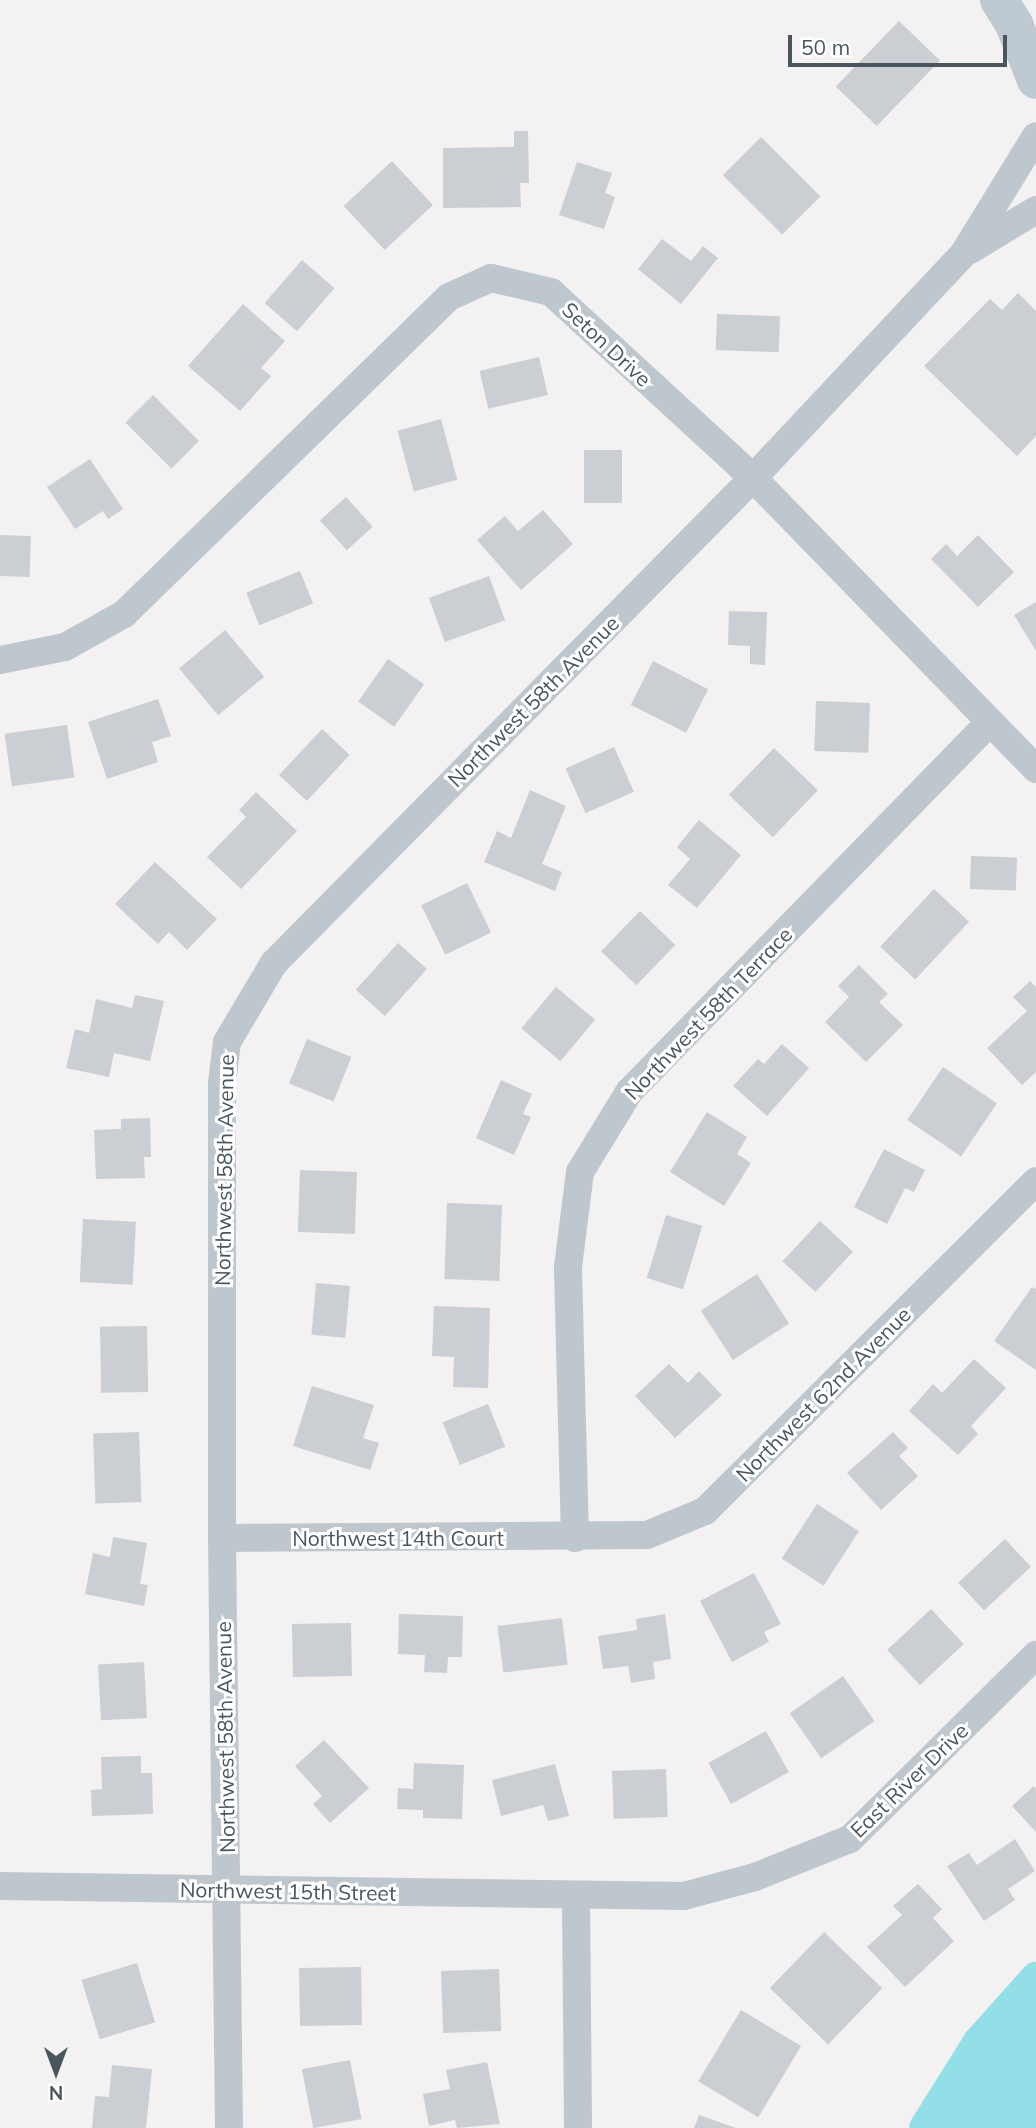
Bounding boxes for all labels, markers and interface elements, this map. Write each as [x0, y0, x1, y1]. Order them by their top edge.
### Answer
scale bar [791, 21, 1010, 65]
text: 50 m [801, 34, 850, 60]
street label: Seton Drive [557, 297, 657, 391]
street label: Northwest 58th Avenue [442, 610, 624, 792]
street label: Northwest 58th Terrace [619, 921, 797, 1105]
street label: Northwest 58th Avenue [209, 1054, 239, 1286]
street label: Northwest 62nd Avenue [730, 1301, 916, 1487]
street label: Northwest 14th Court [292, 1525, 504, 1551]
street label: Northwest 58th Avenue [210, 1621, 240, 1853]
street label: East River Drive [845, 1718, 973, 1842]
street label: Northwest 15th Street [180, 1877, 396, 1905]
north arrow [21, 2037, 91, 2107]
text: N [49, 2081, 63, 2105]

